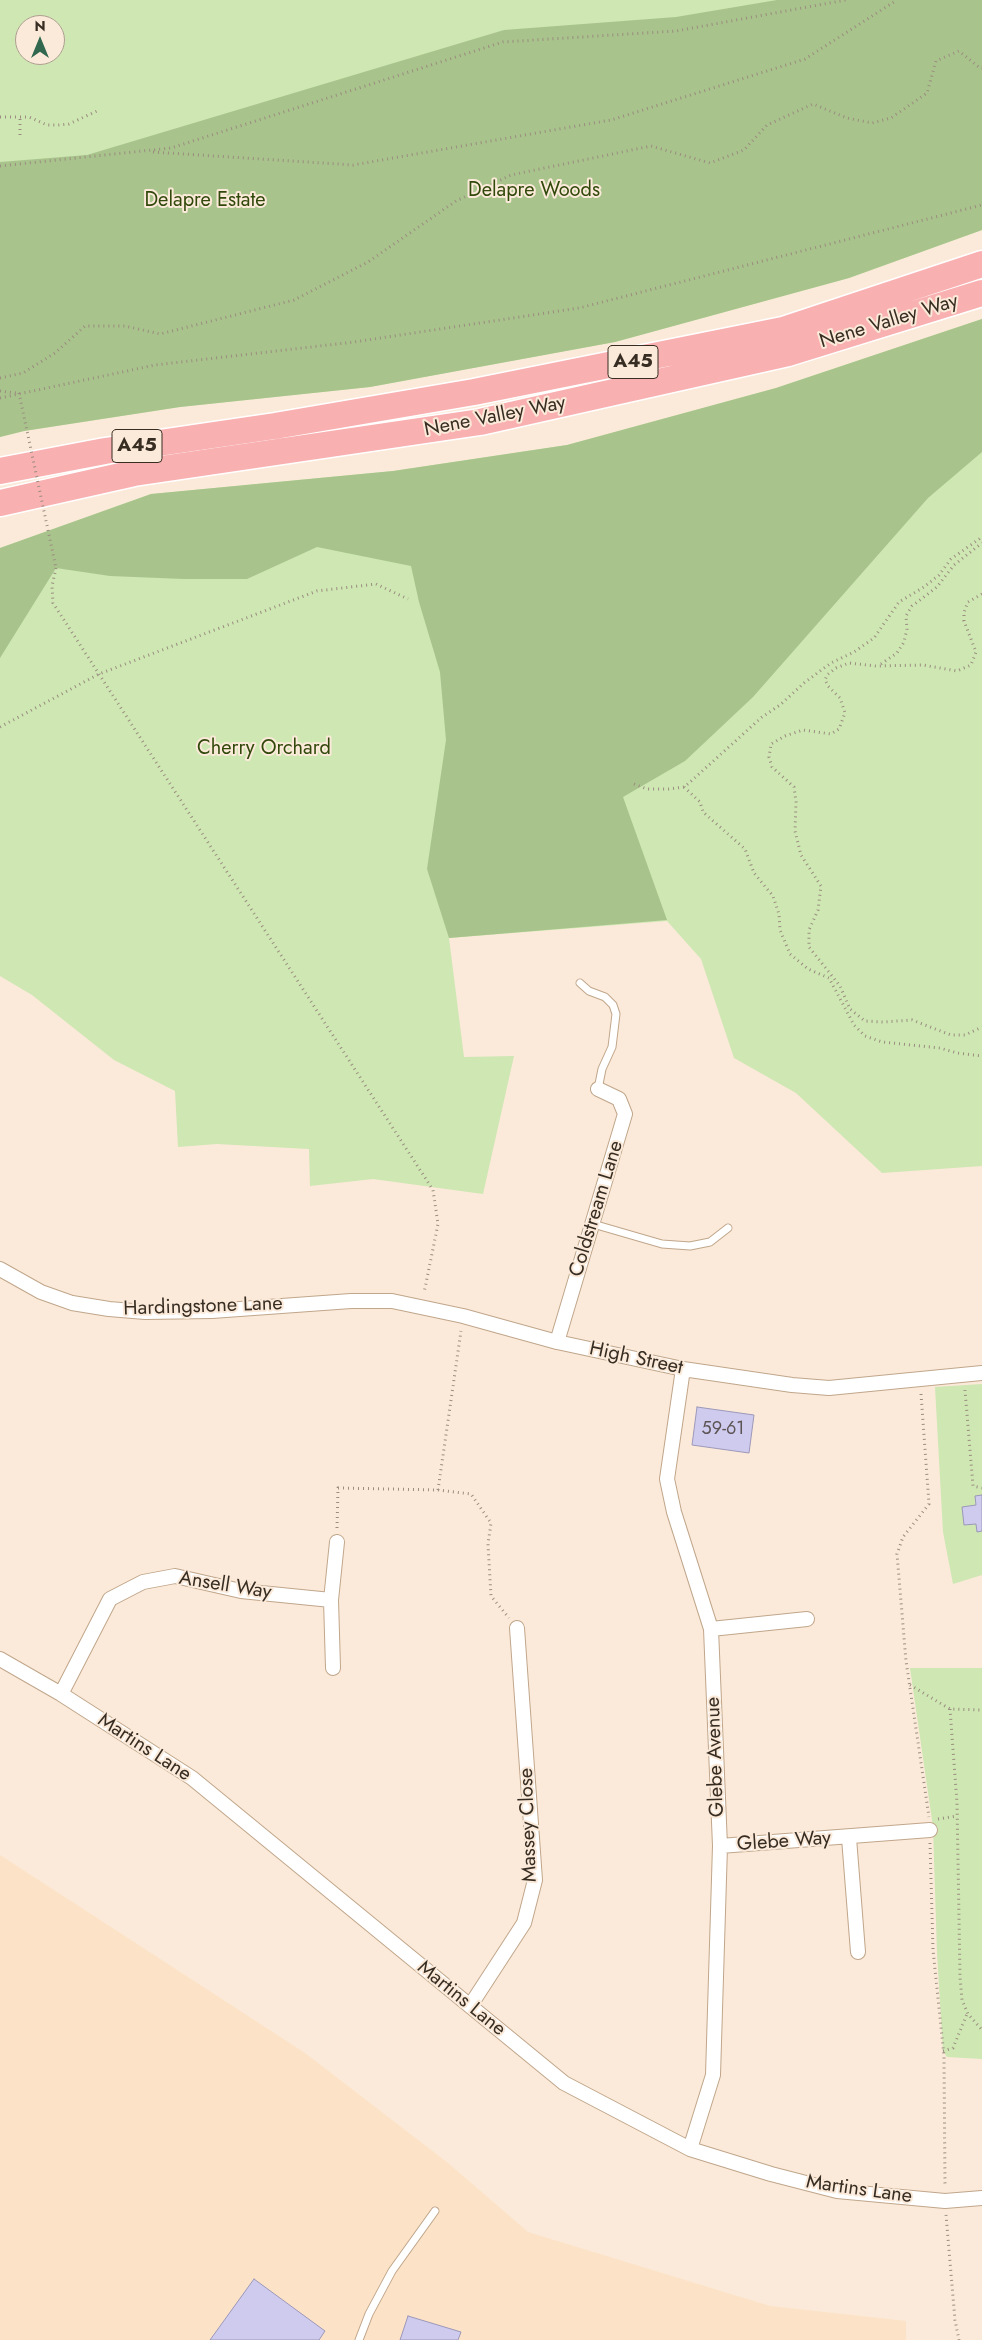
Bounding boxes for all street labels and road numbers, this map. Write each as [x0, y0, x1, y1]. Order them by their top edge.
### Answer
street label: Nene Valley Way [817, 290, 961, 354]
road number: A45 [608, 346, 658, 378]
street label: Nene Valley Way [422, 392, 568, 442]
road number: A45 [112, 430, 162, 462]
street label: Coldstream Lane [565, 1138, 629, 1280]
street label: Hardingstone Lane [123, 1292, 283, 1322]
street label: High Street [587, 1337, 685, 1381]
street label: Ansell Way [177, 1567, 273, 1605]
street label: Glebe Avenue [702, 1696, 730, 1818]
street label: Martins Lane [93, 1709, 195, 1787]
street label: Massey Close [515, 1767, 543, 1883]
street label: Glebe Way [736, 1827, 832, 1857]
street label: Martins Lane [412, 1956, 510, 2042]
street label: Martins Lane [805, 2171, 913, 2209]

